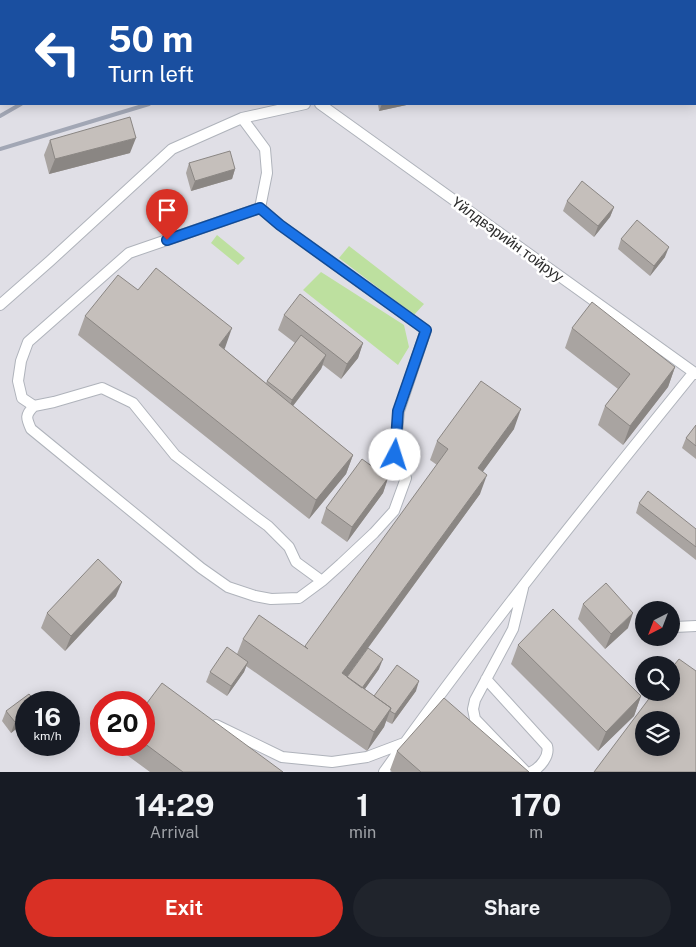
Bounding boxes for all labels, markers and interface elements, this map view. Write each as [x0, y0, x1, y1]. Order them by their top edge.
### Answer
text: 50 m [108, 19, 193, 60]
icon: left [25, 20, 90, 85]
text: Turn left [108, 61, 194, 87]
pin [146, 189, 188, 240]
street label: Үйлдвэрийн тойруу [449, 193, 567, 285]
icon: arrive [153, 196, 181, 224]
position arrow [368, 428, 420, 480]
north arrow [635, 601, 680, 646]
map controls [635, 601, 680, 756]
button: search [635, 656, 680, 701]
speed limit sign: 20 [90, 691, 155, 756]
text: 16 [34, 702, 61, 732]
button: layers [635, 711, 680, 756]
text: km/h [33, 729, 62, 743]
text: 14:29 [135, 787, 215, 823]
text: 1 [356, 787, 369, 823]
text: 170 [511, 787, 561, 823]
text: Arrival [150, 823, 199, 842]
text: min [349, 823, 376, 842]
text: m [529, 823, 543, 842]
button: Exit [25, 879, 343, 937]
button: Share [353, 879, 671, 937]

